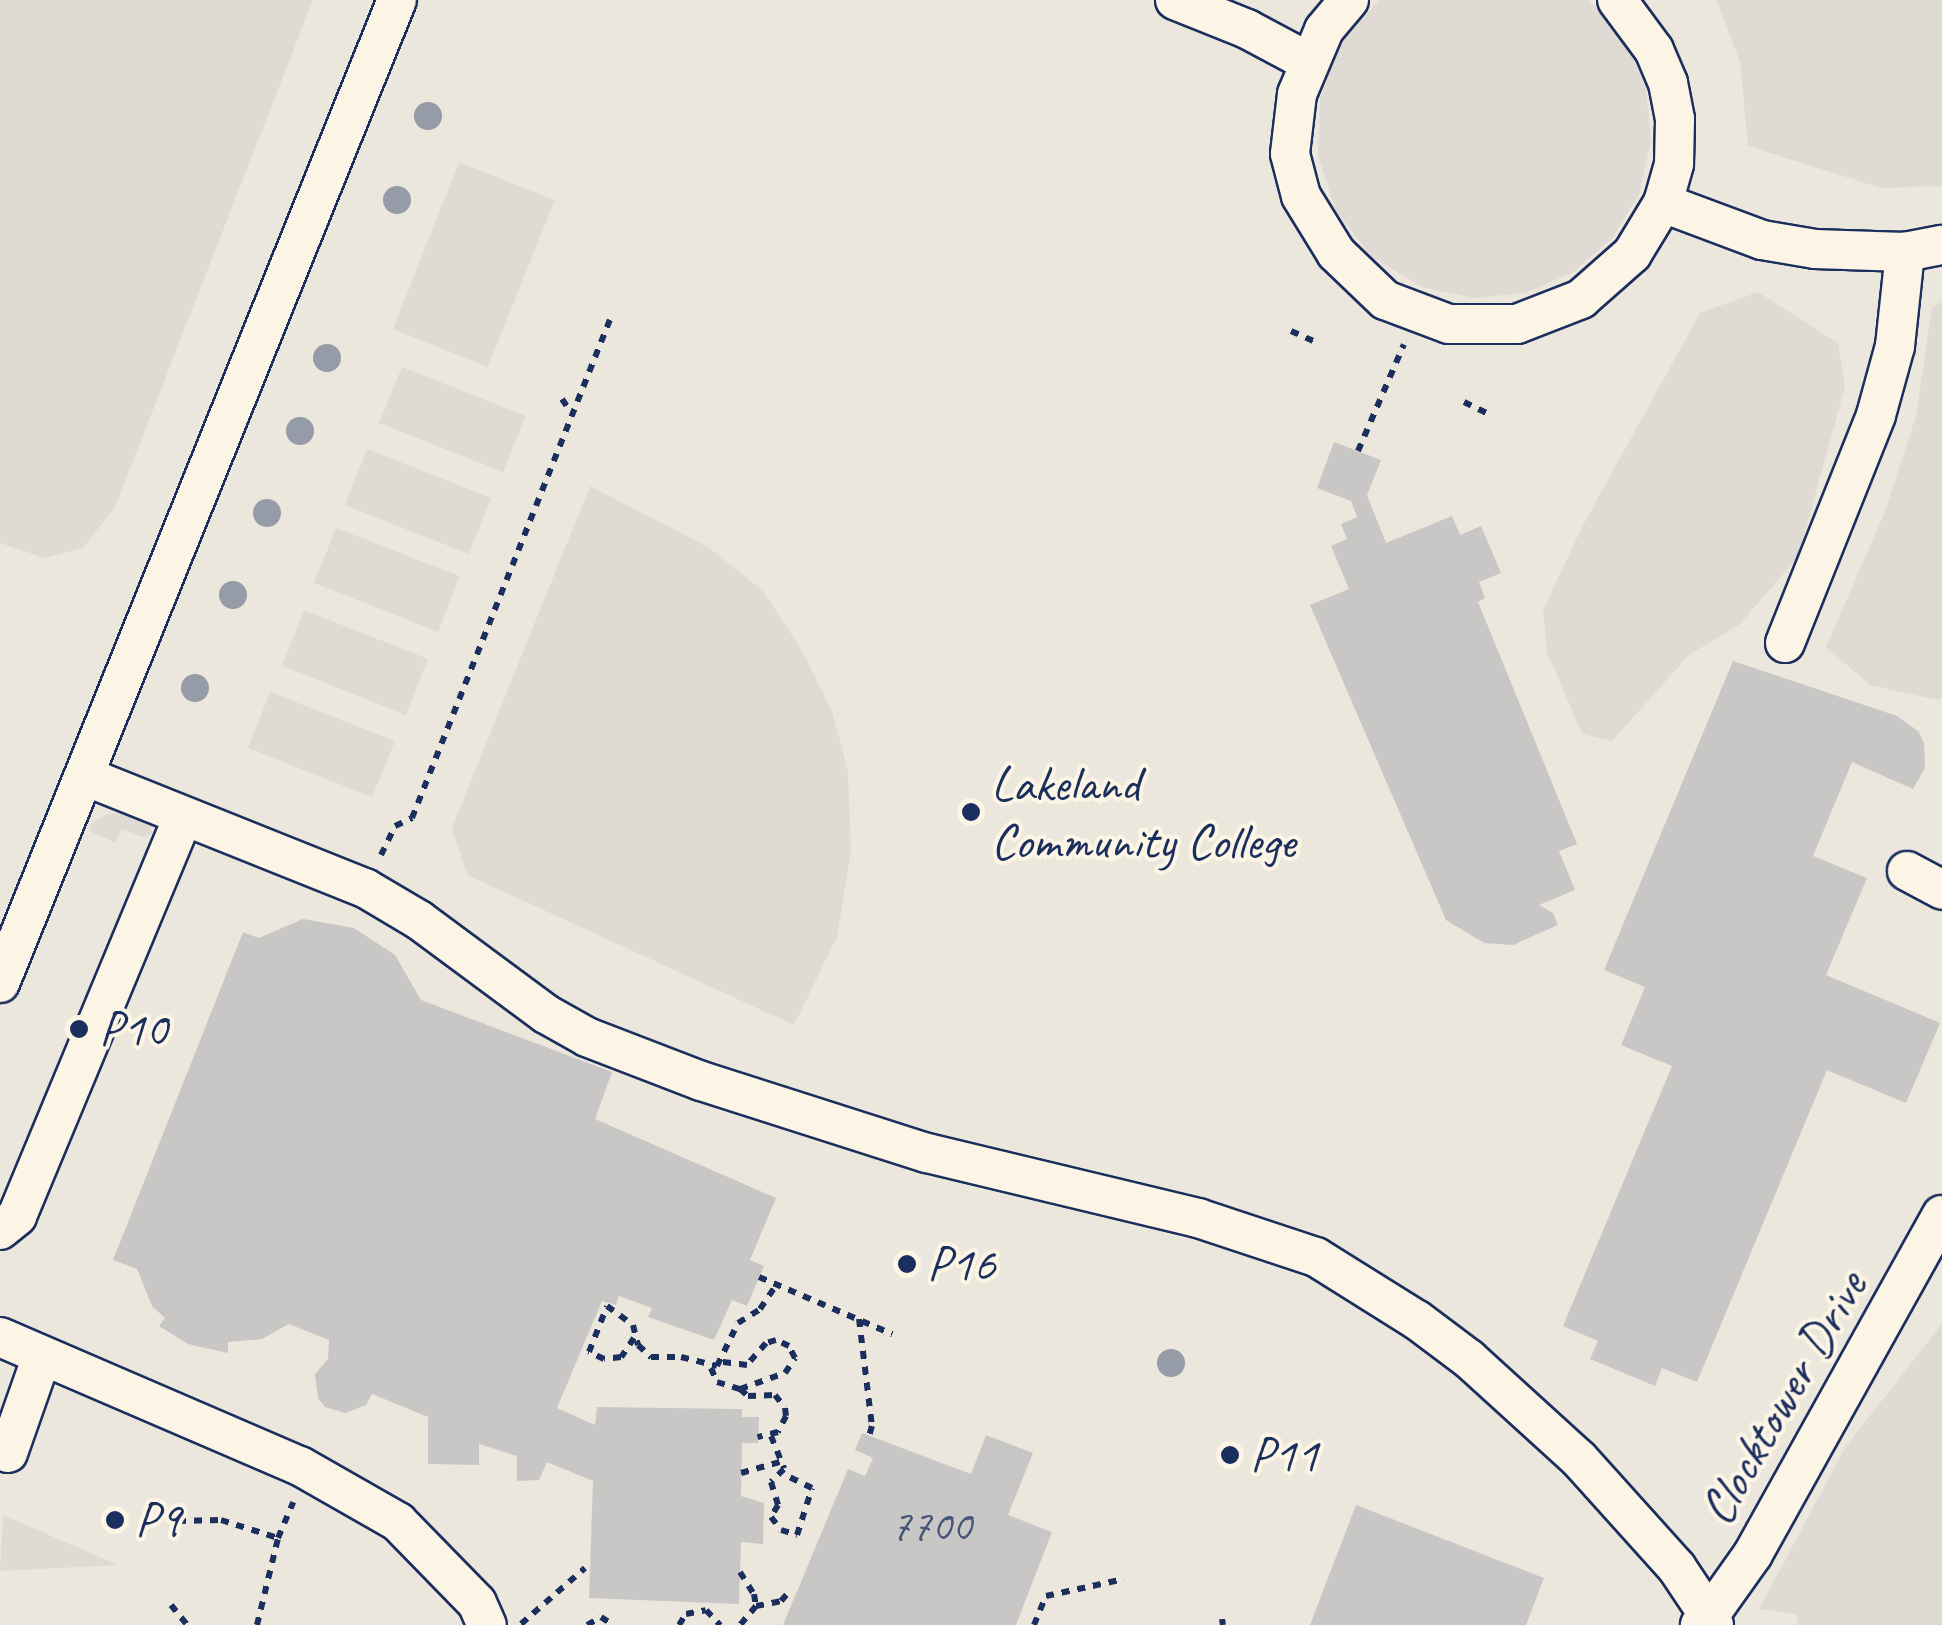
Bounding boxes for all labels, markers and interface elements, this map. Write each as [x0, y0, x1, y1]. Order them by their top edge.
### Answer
place label: Lakeland Community College [991, 753, 1295, 870]
marker: Lakeland Community College [960, 801, 982, 823]
place label: P10 [99, 999, 167, 1059]
marker: P10 [68, 1018, 90, 1040]
place label: P16 [927, 1234, 995, 1294]
marker: P16 [896, 1253, 918, 1275]
street label: Clocktower Drive [1687, 1261, 1879, 1535]
place label: P11 [1250, 1425, 1318, 1485]
marker: P11 [1219, 1444, 1241, 1466]
place label: P9 [135, 1490, 181, 1550]
house number: 7700 [891, 1499, 971, 1553]
marker: P9 [104, 1509, 126, 1531]

